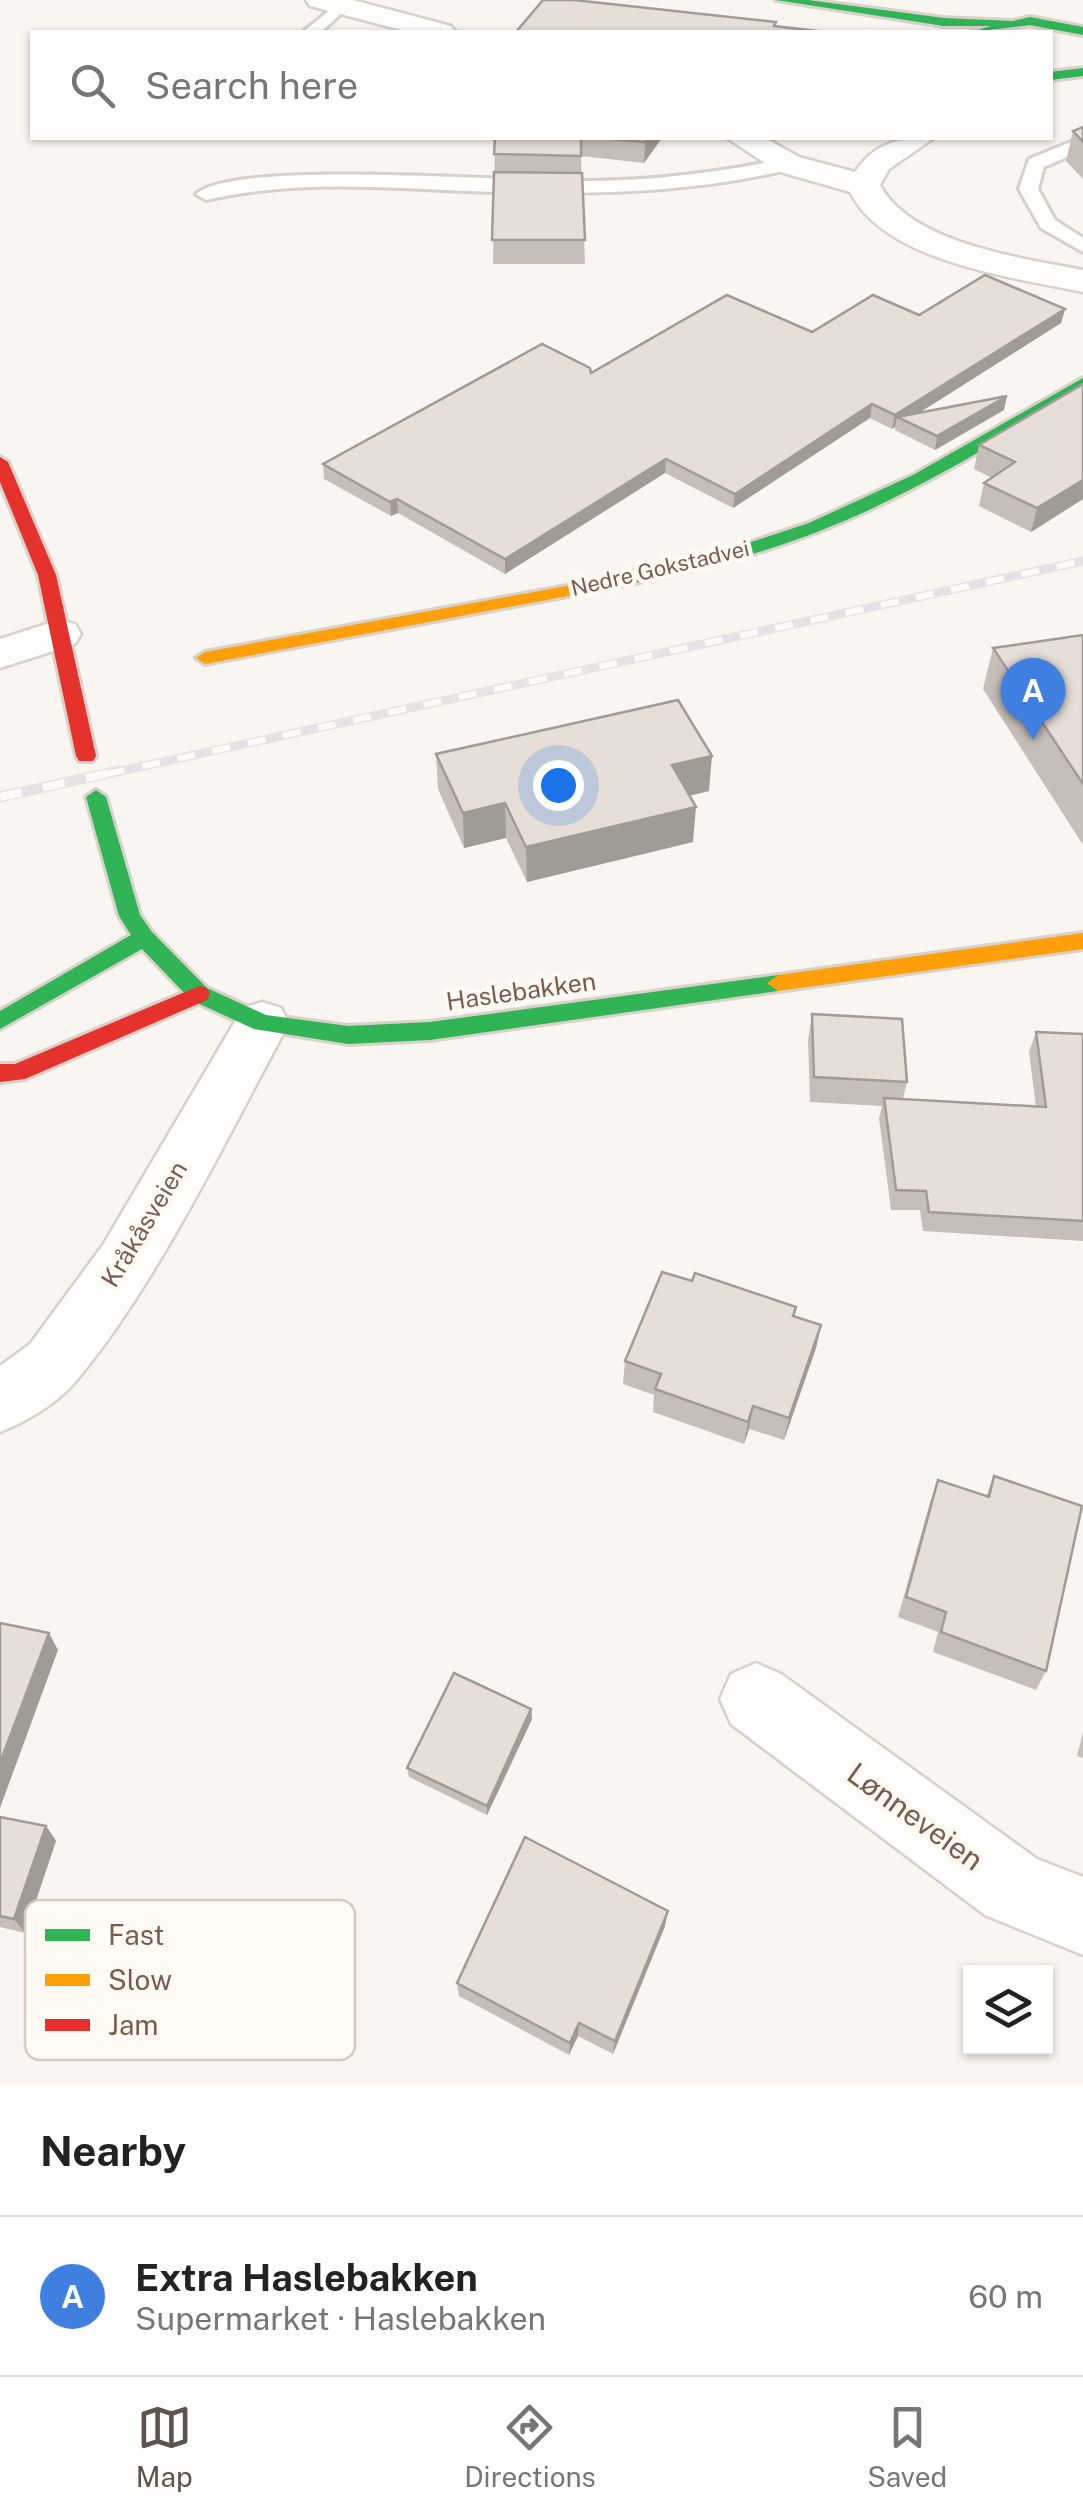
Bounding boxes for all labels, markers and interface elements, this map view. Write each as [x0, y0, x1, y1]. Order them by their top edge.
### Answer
search box [30, 30, 1053, 140]
icon: search [65, 58, 120, 113]
text: Search here [145, 63, 358, 108]
street label: Nedre Gokstadvei [568, 535, 752, 601]
pin: A [1000, 658, 1066, 740]
your location [533, 760, 584, 811]
street label: Haslebakken [444, 966, 598, 1016]
street label: Kråkåsveien [95, 1156, 193, 1292]
street label: Lønneveien [841, 1755, 991, 1878]
legend [25, 1900, 355, 2060]
text: Fast [108, 1918, 164, 1951]
text: Slow [108, 1963, 172, 1996]
map controls [963, 1965, 1053, 2055]
button: layers [963, 1965, 1053, 2055]
text: Jam [108, 2008, 159, 2041]
text: Nearby [40, 2126, 186, 2175]
text: Extra Haslebakken [135, 2255, 478, 2300]
text: A [61, 2278, 84, 2315]
text: 60 m [968, 2278, 1043, 2315]
text: Supermarket · Haslebakken [135, 2300, 546, 2337]
tab: Map [136, 2400, 193, 2493]
tab: Directions [464, 2400, 596, 2493]
tab: Saved [867, 2400, 947, 2493]

